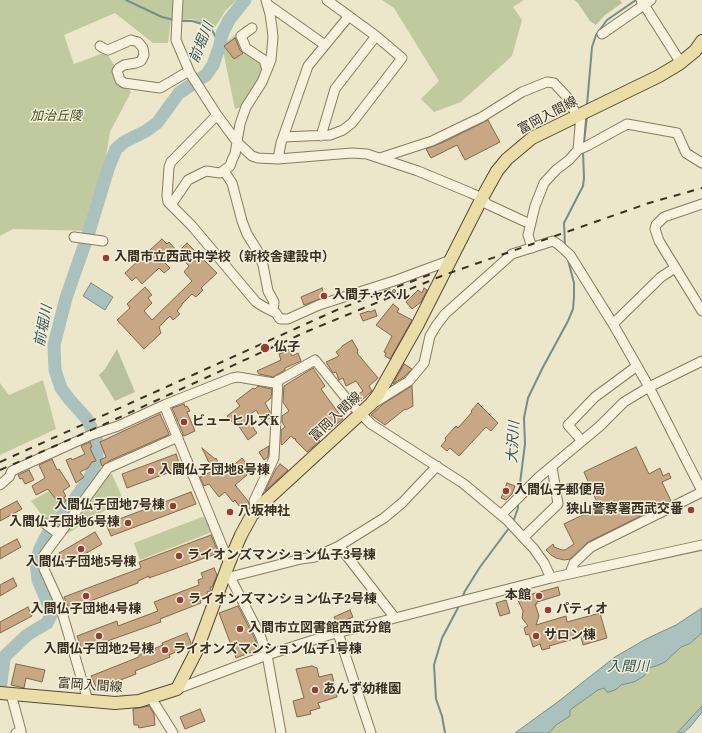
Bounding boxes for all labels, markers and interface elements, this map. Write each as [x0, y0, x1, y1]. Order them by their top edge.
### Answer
water label: 前堀川 [186, 20, 218, 66]
street label: 富岡入間線 [516, 94, 580, 138]
park label: 加治丘陵 [30, 109, 82, 125]
place label: 入間市立西武中学校（新校舎建設中） [114, 250, 335, 266]
marker: 入間市立西武中学校（新校舎建設中） [101, 253, 111, 263]
place label: 入間チャペル [332, 288, 410, 304]
marker: 入間チャペル [319, 291, 329, 301]
water label: 前堀川 [32, 304, 56, 348]
place label: 仏子 [274, 340, 300, 356]
marker: 仏子 [259, 342, 271, 354]
street label: 富岡入間線 [307, 389, 365, 445]
place label: ビューヒルズK [192, 414, 279, 430]
marker: ビューヒルズK [179, 417, 189, 427]
water label: 大沢川 [505, 421, 523, 463]
place label: 入間仏子団地8号棟 [159, 463, 270, 479]
marker: 入間仏子団地8号棟 [146, 466, 156, 476]
place label: 入間仏子郵便局 [514, 483, 605, 499]
marker: 入間仏子郵便局 [501, 486, 511, 496]
place label: 入間仏子団地7号棟 [54, 498, 165, 514]
marker: 入間仏子団地7号棟 [168, 501, 178, 511]
place label: 狭山警察署西武交番 [566, 502, 683, 518]
place label: 八坂神社 [238, 504, 290, 520]
marker: 狭山警察署西武交番 [686, 505, 696, 515]
marker: 八坂神社 [225, 507, 235, 517]
place label: 入間仏子団地6号棟 [9, 515, 120, 531]
marker: 入間仏子団地6号棟 [123, 518, 133, 528]
marker: 入間仏子団地5号棟 [76, 544, 86, 554]
place label: ライオンズマンション仏子3号棟 [187, 548, 376, 564]
marker: ライオンズマンション仏子3号棟 [174, 551, 184, 561]
place label: 入間仏子団地5号棟 [25, 555, 137, 571]
place label: 本館 [505, 588, 531, 604]
marker: 入間仏子団地4号棟 [81, 591, 91, 601]
marker: 本館 [534, 591, 544, 601]
place label: ライオンズマンション仏子2号棟 [188, 592, 377, 608]
marker: ライオンズマンション仏子2号棟 [175, 595, 185, 605]
place label: 入間仏子団地4号棟 [30, 602, 142, 618]
place label: パティオ [556, 602, 608, 618]
marker: パティオ [543, 605, 553, 615]
place label: 入間市立図書館西武分館 [248, 621, 391, 637]
marker: 入間市立図書館西武分館 [235, 624, 245, 634]
place label: サロン棟 [544, 628, 596, 644]
marker: 入間仏子団地2号棟 [94, 631, 104, 641]
marker: サロン棟 [531, 631, 541, 641]
place label: 入間仏子団地2号棟 [43, 642, 155, 658]
place label: ライオンズマンション仏子1号棟 [173, 642, 362, 658]
marker: ライオンズマンション仏子1号棟 [160, 645, 170, 655]
water label: 入間川 [607, 659, 649, 675]
street label: 富岡入間線 [57, 676, 123, 696]
place label: あんず幼稚園 [323, 682, 401, 698]
marker: あんず幼稚園 [310, 685, 320, 695]

